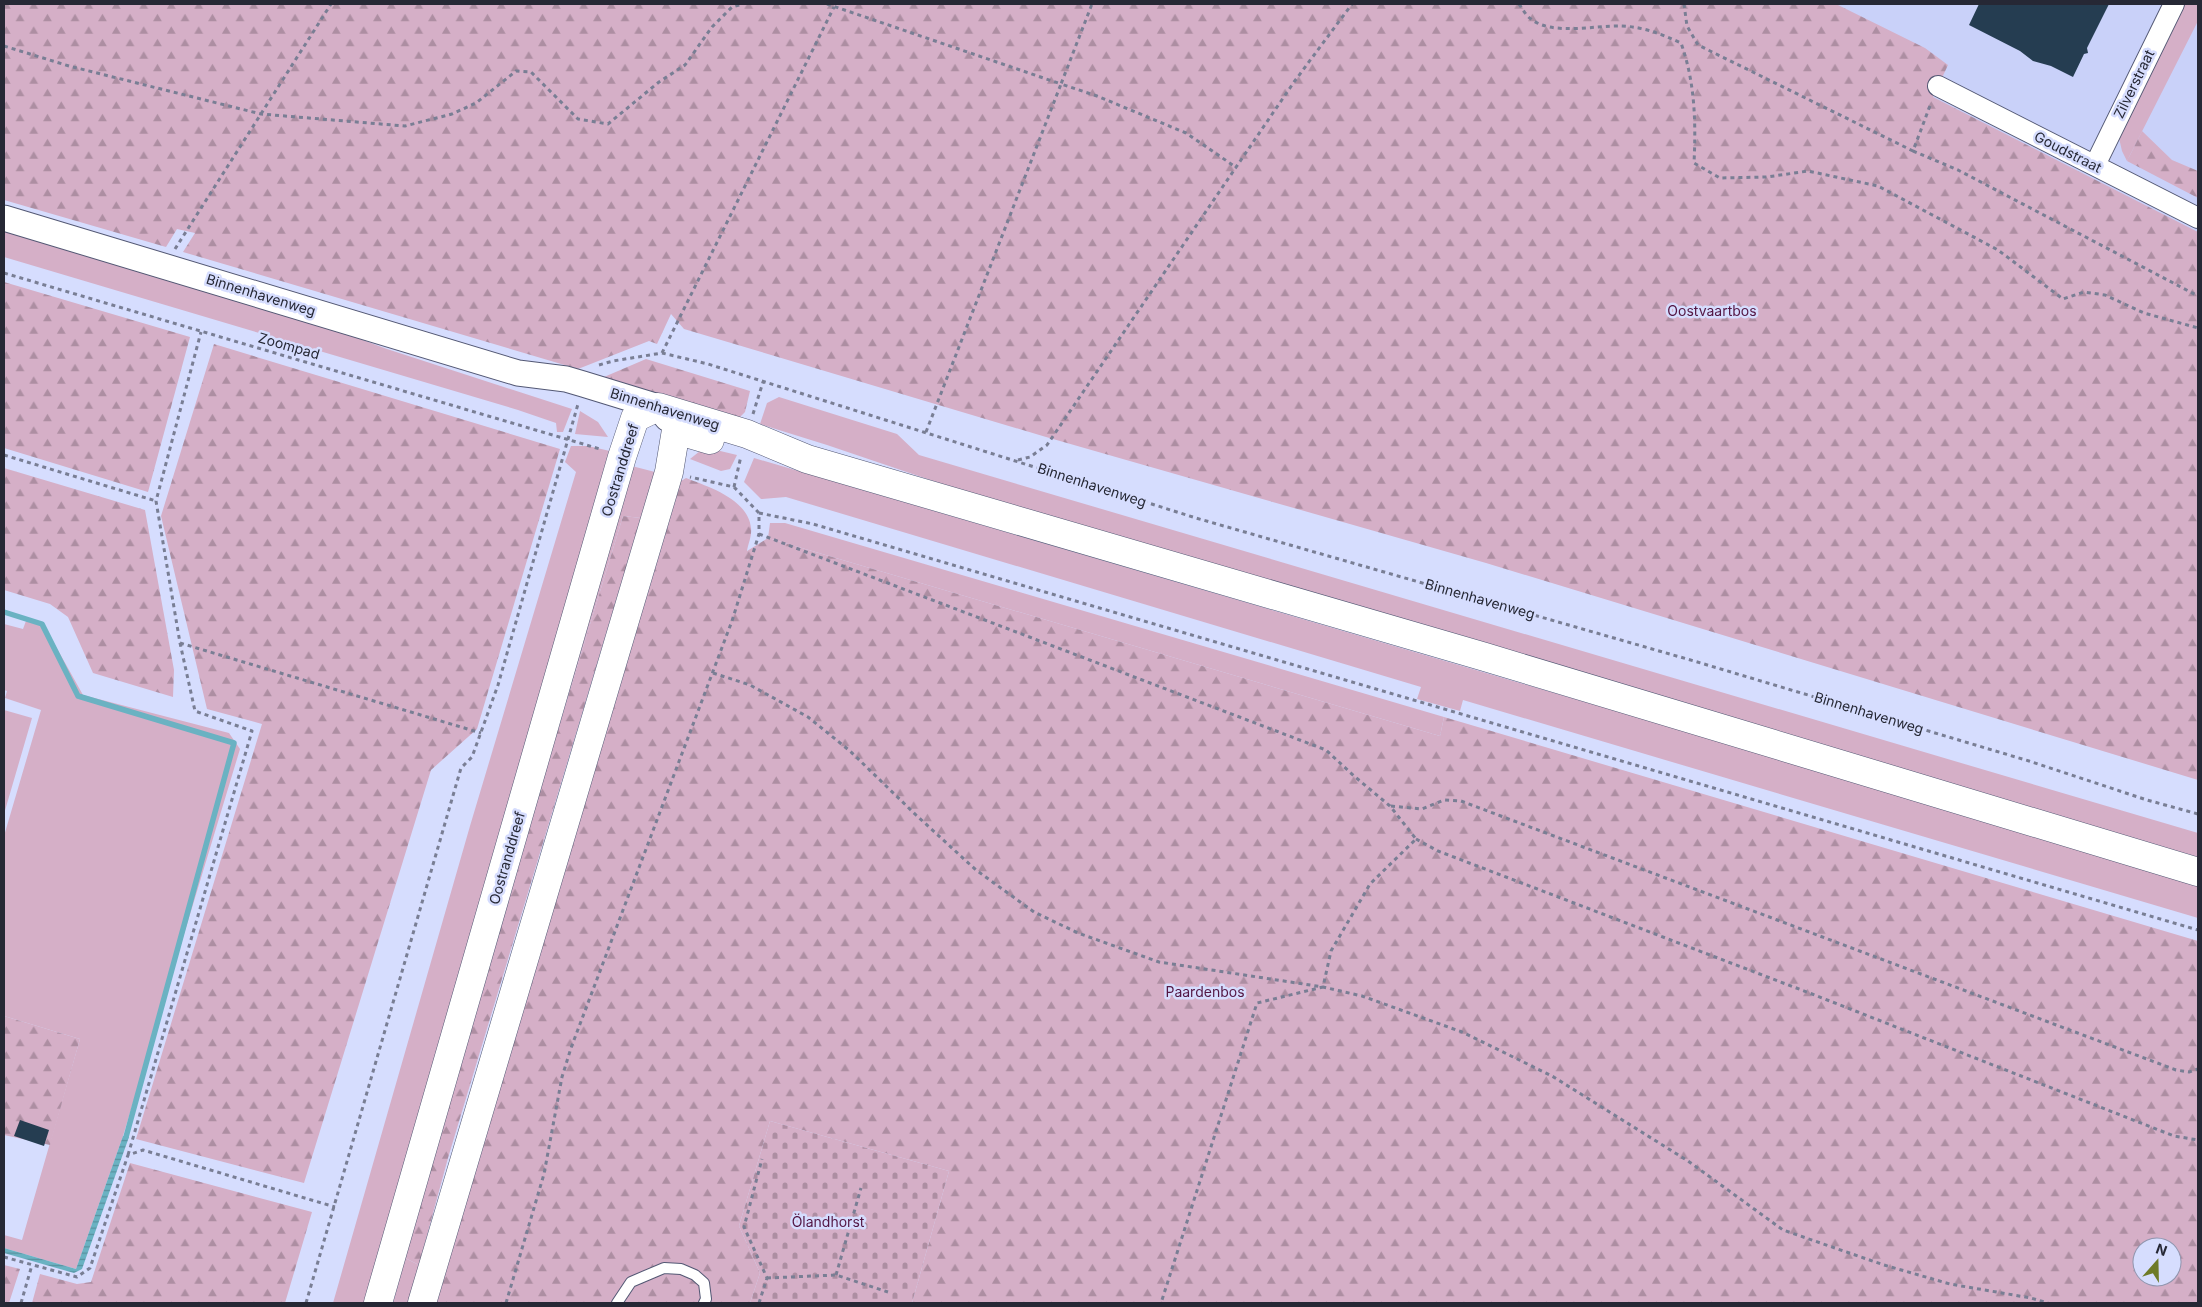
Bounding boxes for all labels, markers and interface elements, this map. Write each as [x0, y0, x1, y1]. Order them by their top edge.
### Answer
street label: Zilverstraat [2110, 46, 2158, 121]
street label: Goudstraat [2032, 127, 2105, 176]
street label: Binnenhavenweg [204, 270, 318, 319]
park label: Oostvaartbos [1667, 302, 1757, 319]
street label: Zoompad [257, 329, 322, 362]
street label: Binnenhavenweg [608, 384, 722, 433]
street label: Oostranddreef [597, 421, 642, 518]
street label: Binnenhavenweg [1036, 459, 1149, 510]
street label: Binnenhavenweg [1423, 575, 1537, 622]
street label: Binnenhavenweg [1812, 688, 1926, 737]
street label: Oostranddreef [485, 809, 528, 906]
park label: Paardenbos [1165, 983, 1245, 1000]
park label: Ölandhorst [792, 1213, 865, 1230]
north arrow [2132, 1237, 2182, 1287]
text: N [2154, 1240, 2170, 1259]

